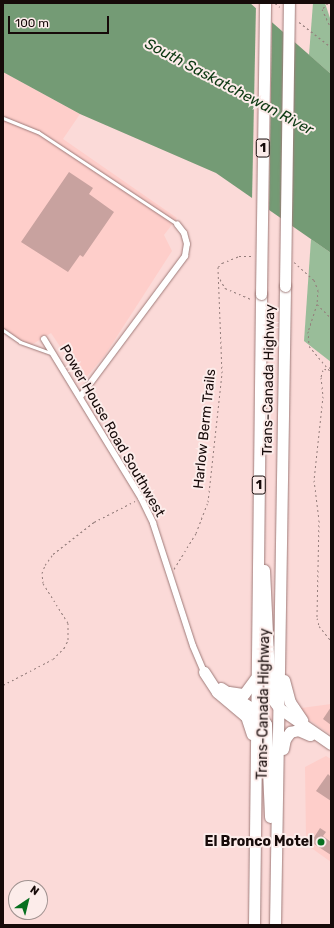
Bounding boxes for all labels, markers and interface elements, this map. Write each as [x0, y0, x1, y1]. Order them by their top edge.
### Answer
scale bar [10, 8, 111, 34]
text: 100 m [15, 16, 49, 30]
water label: South Saskatchewan River [142, 35, 316, 139]
road number: 1 [255, 137, 271, 159]
street label: Trans-Canada Highway [259, 304, 279, 456]
street label: Power House Road Southwest [56, 342, 168, 520]
street label: Harlow Berm Trails [190, 368, 220, 490]
road number: 1 [251, 474, 267, 496]
street label: Trans-Canada Highway [254, 628, 274, 780]
place label: El Bronco Motel [205, 834, 313, 850]
marker: El Bronco Motel [316, 837, 326, 847]
north arrow [8, 880, 48, 920]
text: N [28, 883, 42, 898]

